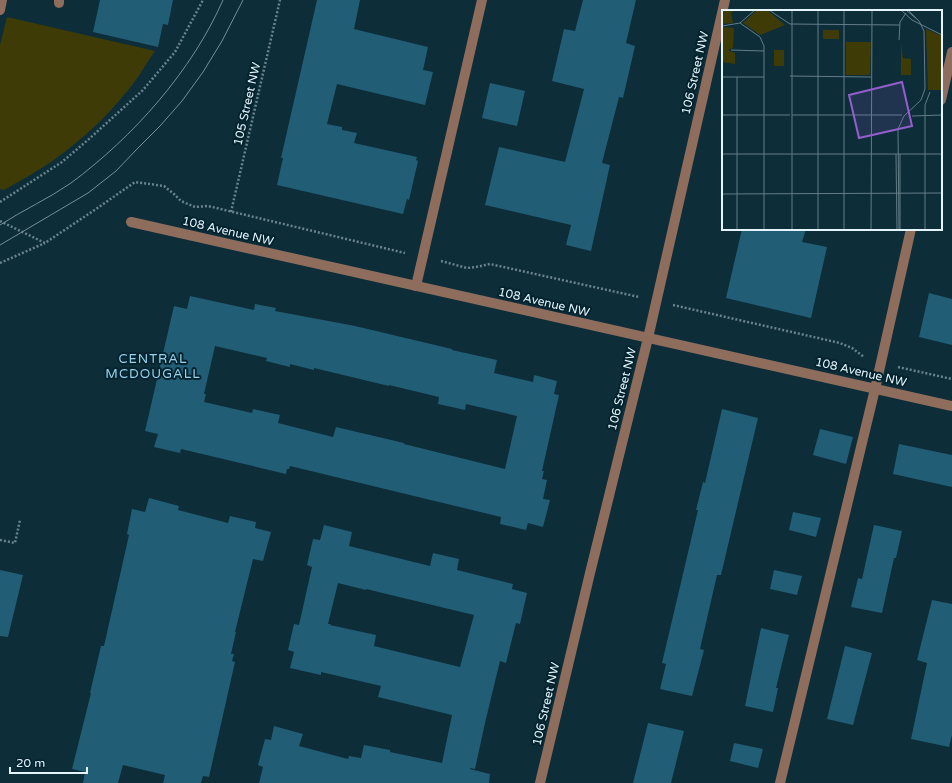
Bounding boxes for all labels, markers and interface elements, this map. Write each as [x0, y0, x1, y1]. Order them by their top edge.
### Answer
inset map [722, 10, 942, 230]
street label: 106 Street NW [679, 30, 711, 116]
street label: 105 Street NW [231, 61, 263, 147]
street label: 108 Avenue NW [181, 214, 275, 248]
street label: 108 Avenue NW [497, 285, 591, 319]
street label: 106 Street NW [605, 346, 639, 432]
district label: CENTRAL MCDOUGALL [105, 351, 201, 382]
street label: 108 Avenue NW [814, 355, 908, 389]
street label: 106 Street NW [530, 661, 562, 747]
scale bar [10, 749, 87, 775]
text: 20 m [16, 756, 45, 770]

